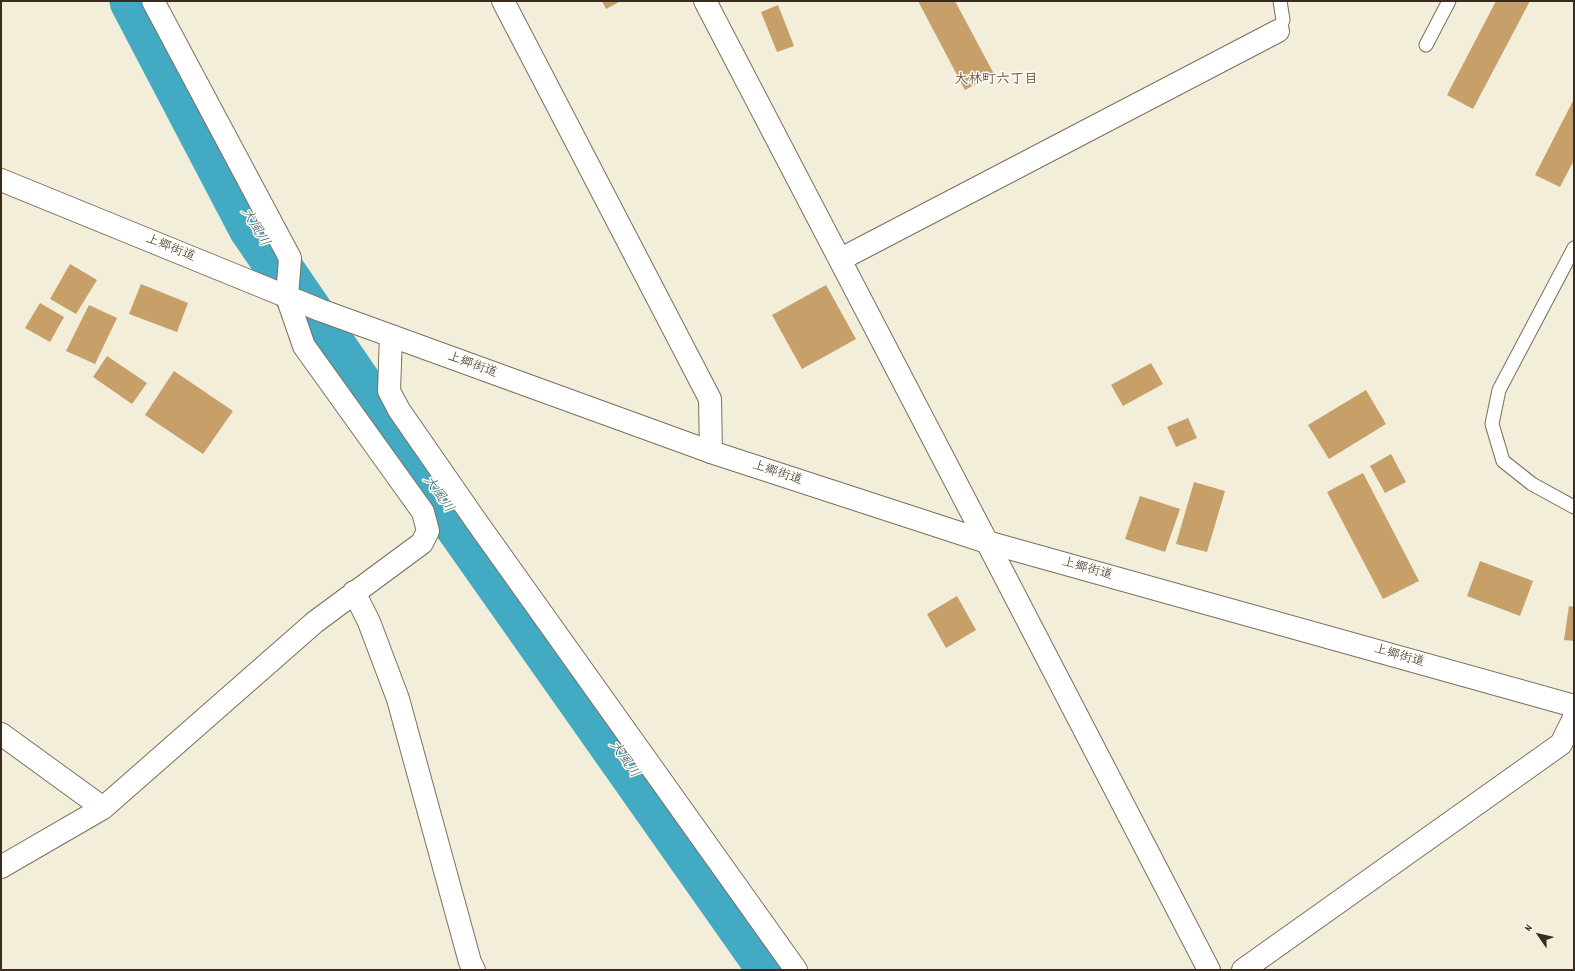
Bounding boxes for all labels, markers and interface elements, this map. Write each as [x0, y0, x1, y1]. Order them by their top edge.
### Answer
district label: 大林町六丁目 [954, 73, 1038, 89]
water label: 大風川 [236, 206, 272, 250]
street label: 上郷街道 [143, 232, 197, 266]
street label: 上郷街道 [445, 350, 499, 382]
street label: 上郷街道 [750, 459, 804, 489]
water label: 大風川 [418, 473, 456, 517]
street label: 上郷街道 [1060, 555, 1114, 585]
street label: 上郷街道 [1372, 642, 1426, 672]
water label: 大風川 [604, 738, 642, 782]
north arrow [1519, 915, 1559, 955]
text: N [1521, 922, 1537, 935]

